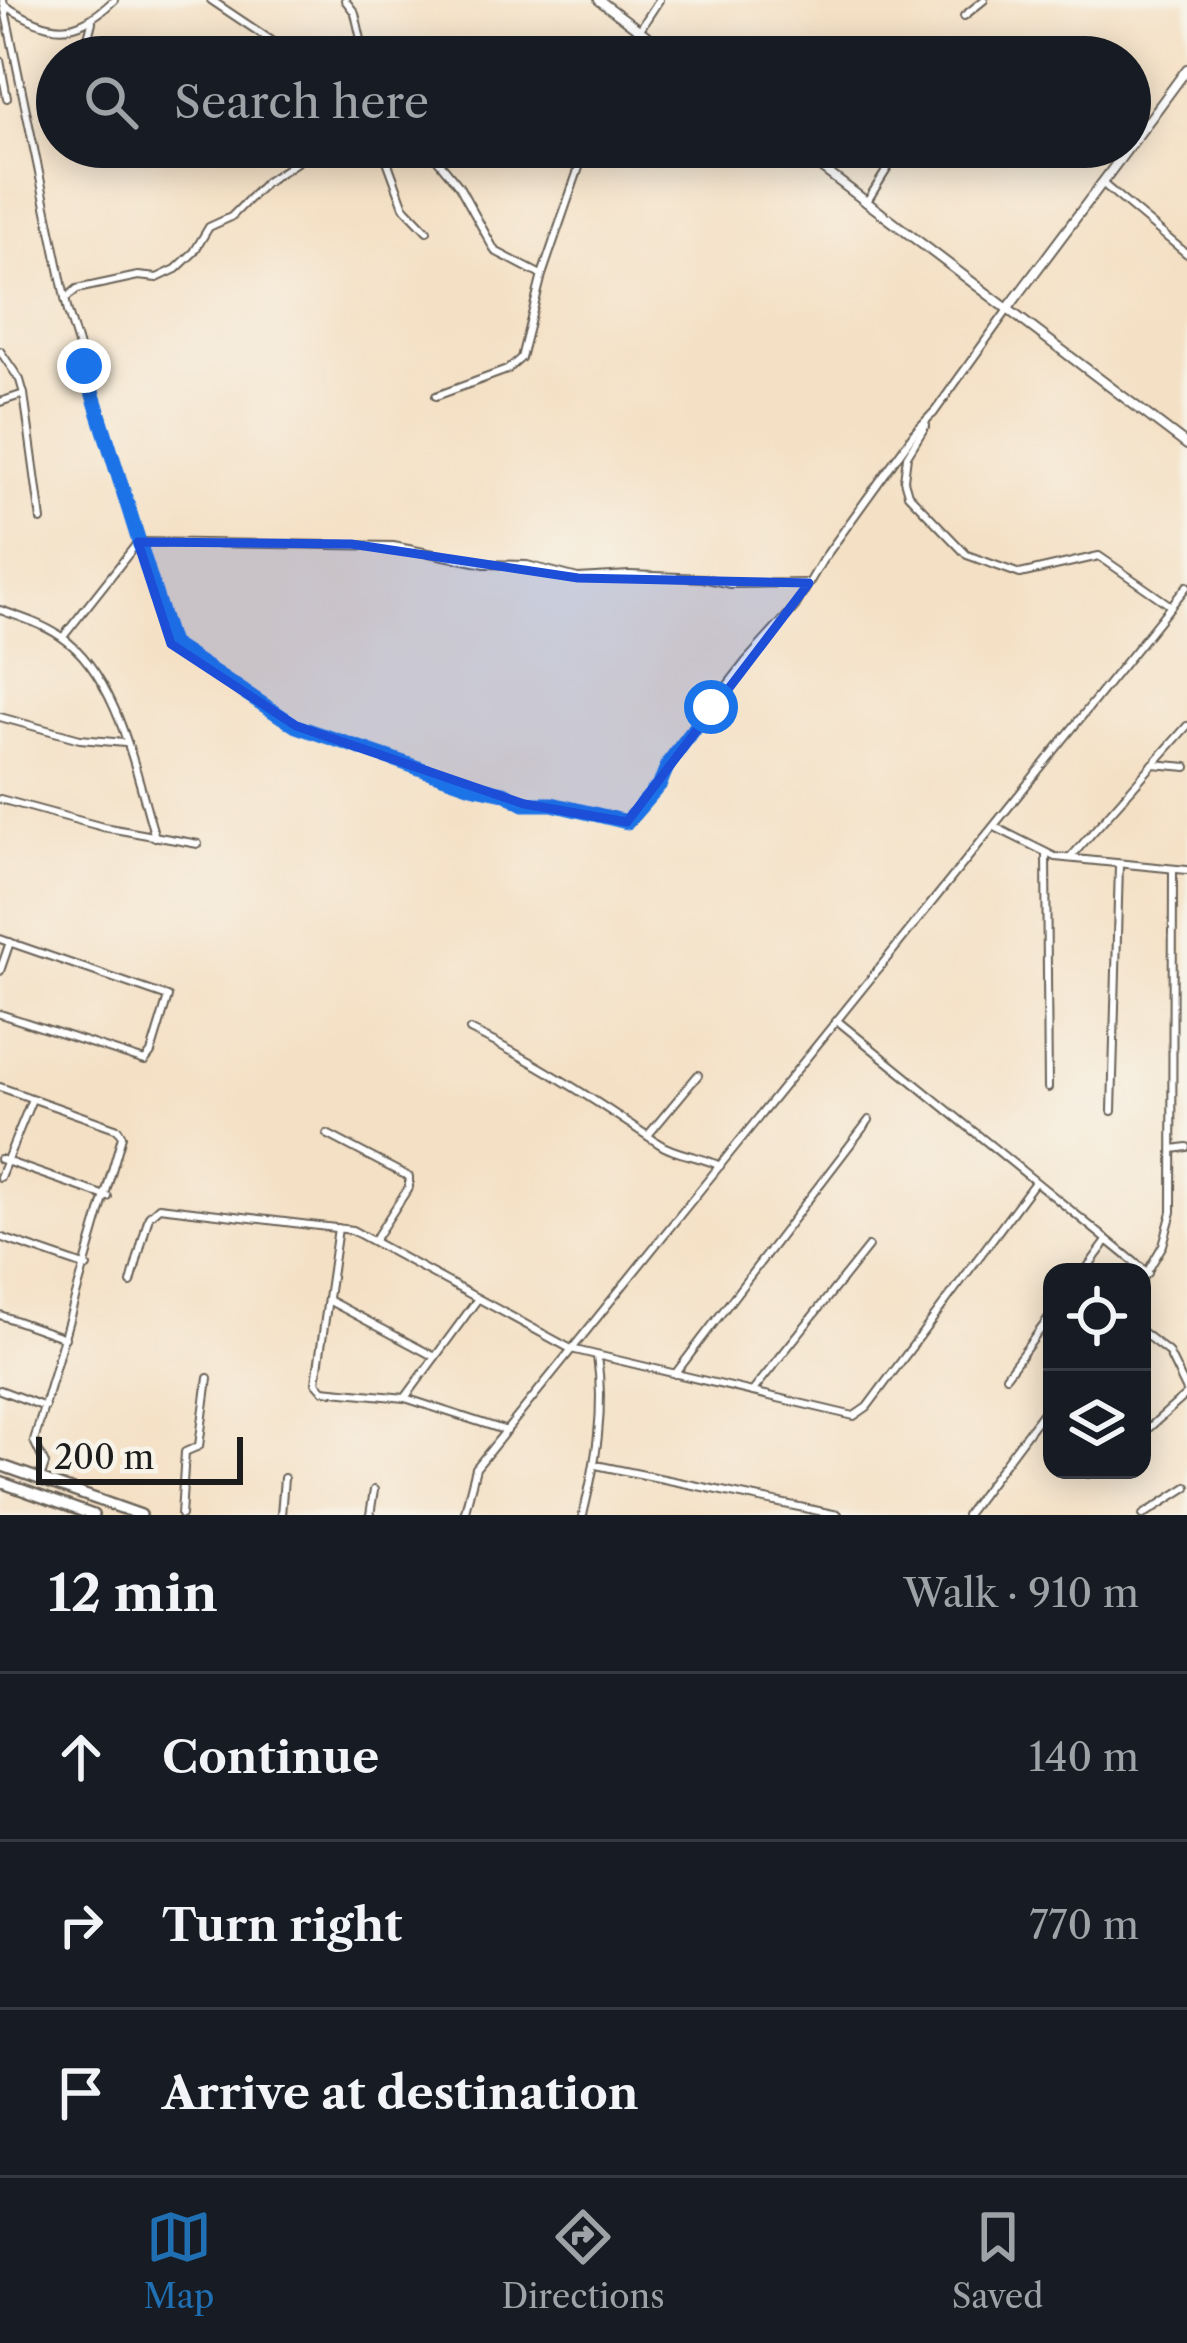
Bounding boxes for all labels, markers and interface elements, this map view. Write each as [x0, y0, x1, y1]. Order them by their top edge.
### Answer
search box [36, 36, 1151, 168]
icon: search [78, 69, 144, 135]
text: Search here [174, 74, 429, 130]
route end [57, 339, 111, 393]
route start [684, 680, 738, 734]
map controls [1043, 1263, 1151, 1479]
button: locate [1043, 1263, 1151, 1371]
button: layers [1043, 1371, 1151, 1479]
scale bar [36, 1431, 243, 1484]
text: 200 m [54, 1437, 154, 1478]
text: 12 min [48, 1562, 218, 1624]
text: Walk · 910 m [903, 1569, 1139, 1617]
icon: ahead [48, 1724, 114, 1790]
text: Continue [162, 1729, 379, 1785]
text: 140 m [1029, 1733, 1139, 1781]
icon: right [48, 1892, 114, 1958]
text: Turn right [162, 1897, 402, 1953]
text: 770 m [1029, 1901, 1139, 1949]
icon: arrive [48, 2060, 114, 2126]
text: Arrive at destination [162, 2065, 639, 2121]
tab: Map [144, 2204, 214, 2317]
tab: Directions [502, 2204, 665, 2317]
tab: Saved [952, 2204, 1043, 2317]

